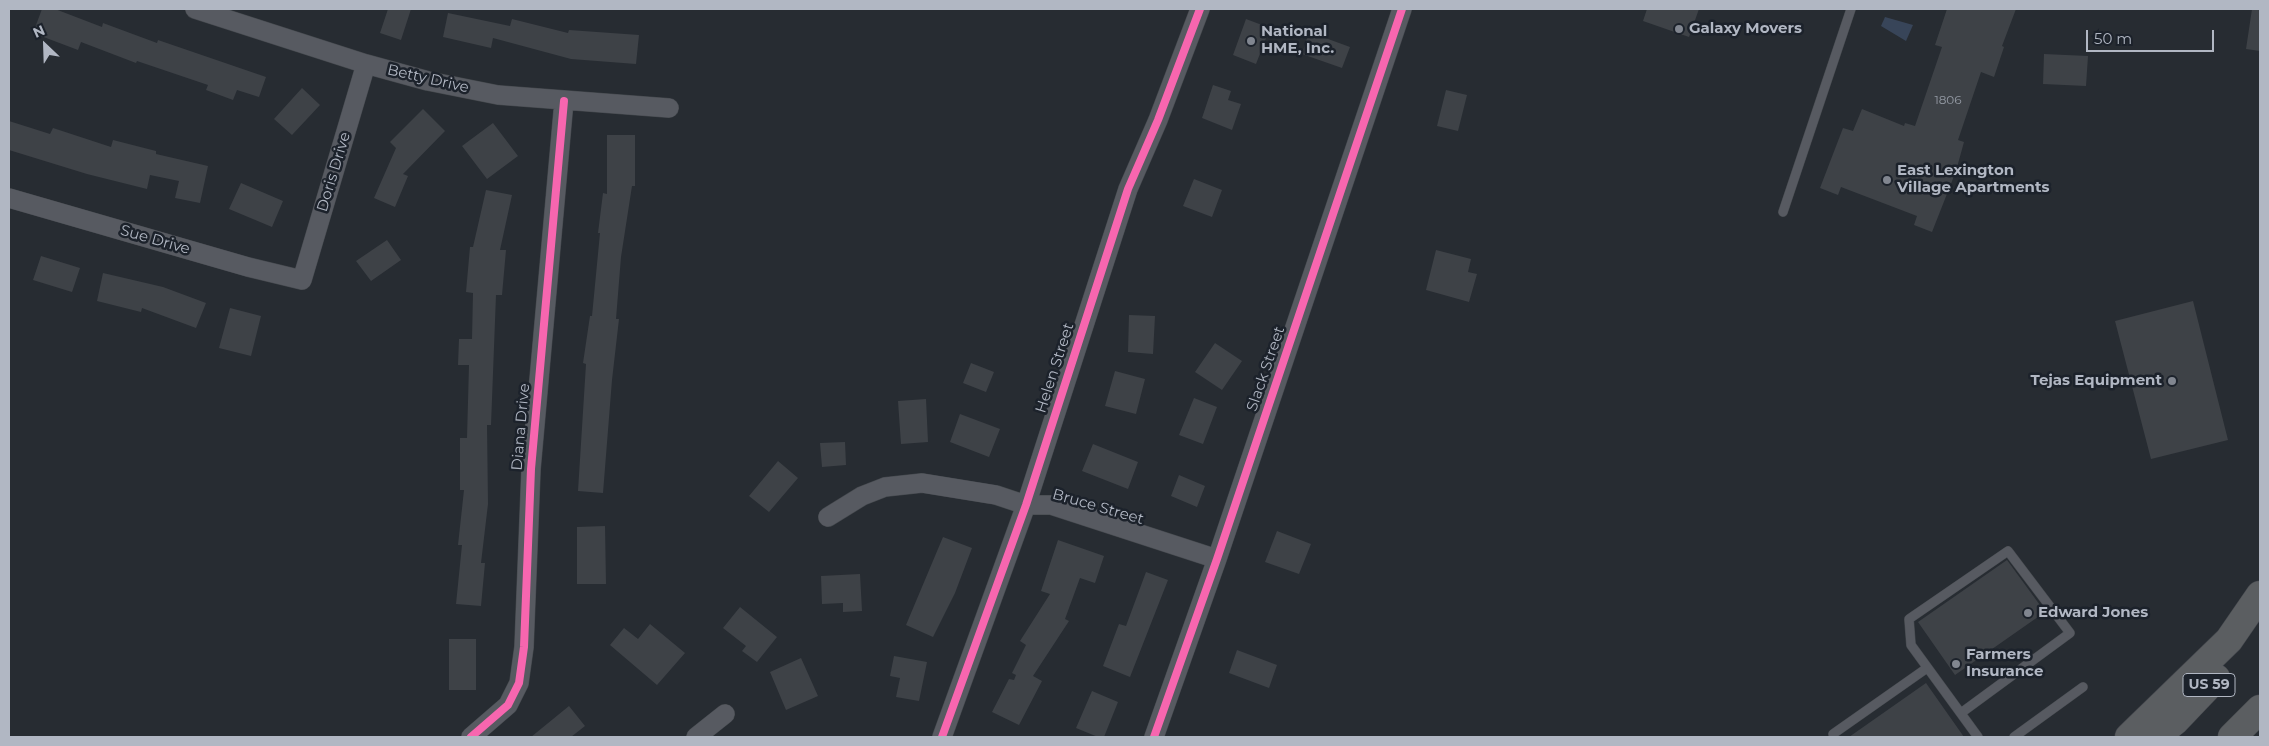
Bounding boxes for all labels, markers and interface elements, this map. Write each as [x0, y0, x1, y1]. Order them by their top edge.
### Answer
north arrow [20, 20, 70, 70]
place label: Galaxy Movers [1689, 20, 1802, 38]
scale bar [2089, 20, 2216, 52]
text: N [30, 21, 48, 42]
place label: National HME, Inc. [1261, 23, 1334, 58]
marker: Galaxy Movers [1673, 23, 1685, 35]
text: 50 m [2094, 29, 2132, 48]
marker: National HME, Inc. [1245, 35, 1257, 47]
street label: Betty Drive [385, 61, 471, 97]
house number: 1806 [1934, 93, 1962, 107]
street label: Doris Drive [313, 130, 355, 214]
place label: East Lexington Village Apartments [1897, 162, 2049, 197]
marker: East Lexington Village Apartments [1881, 174, 1893, 186]
street label: Sue Drive [118, 221, 192, 259]
street label: Helen Street [1032, 321, 1078, 415]
street label: Slack Street [1243, 324, 1289, 414]
place label: Tejas Equipment [2030, 372, 2162, 390]
marker: Tejas Equipment [2166, 375, 2178, 387]
street label: Diana Drive [508, 383, 534, 471]
street label: Bruce Street [1050, 485, 1146, 529]
place label: Edward Jones [2038, 604, 2148, 622]
marker: Edward Jones [2022, 607, 2034, 619]
place label: Farmers Insurance [1966, 646, 2043, 681]
marker: Farmers Insurance [1950, 658, 1962, 670]
road number: US 59 [2183, 674, 2235, 696]

